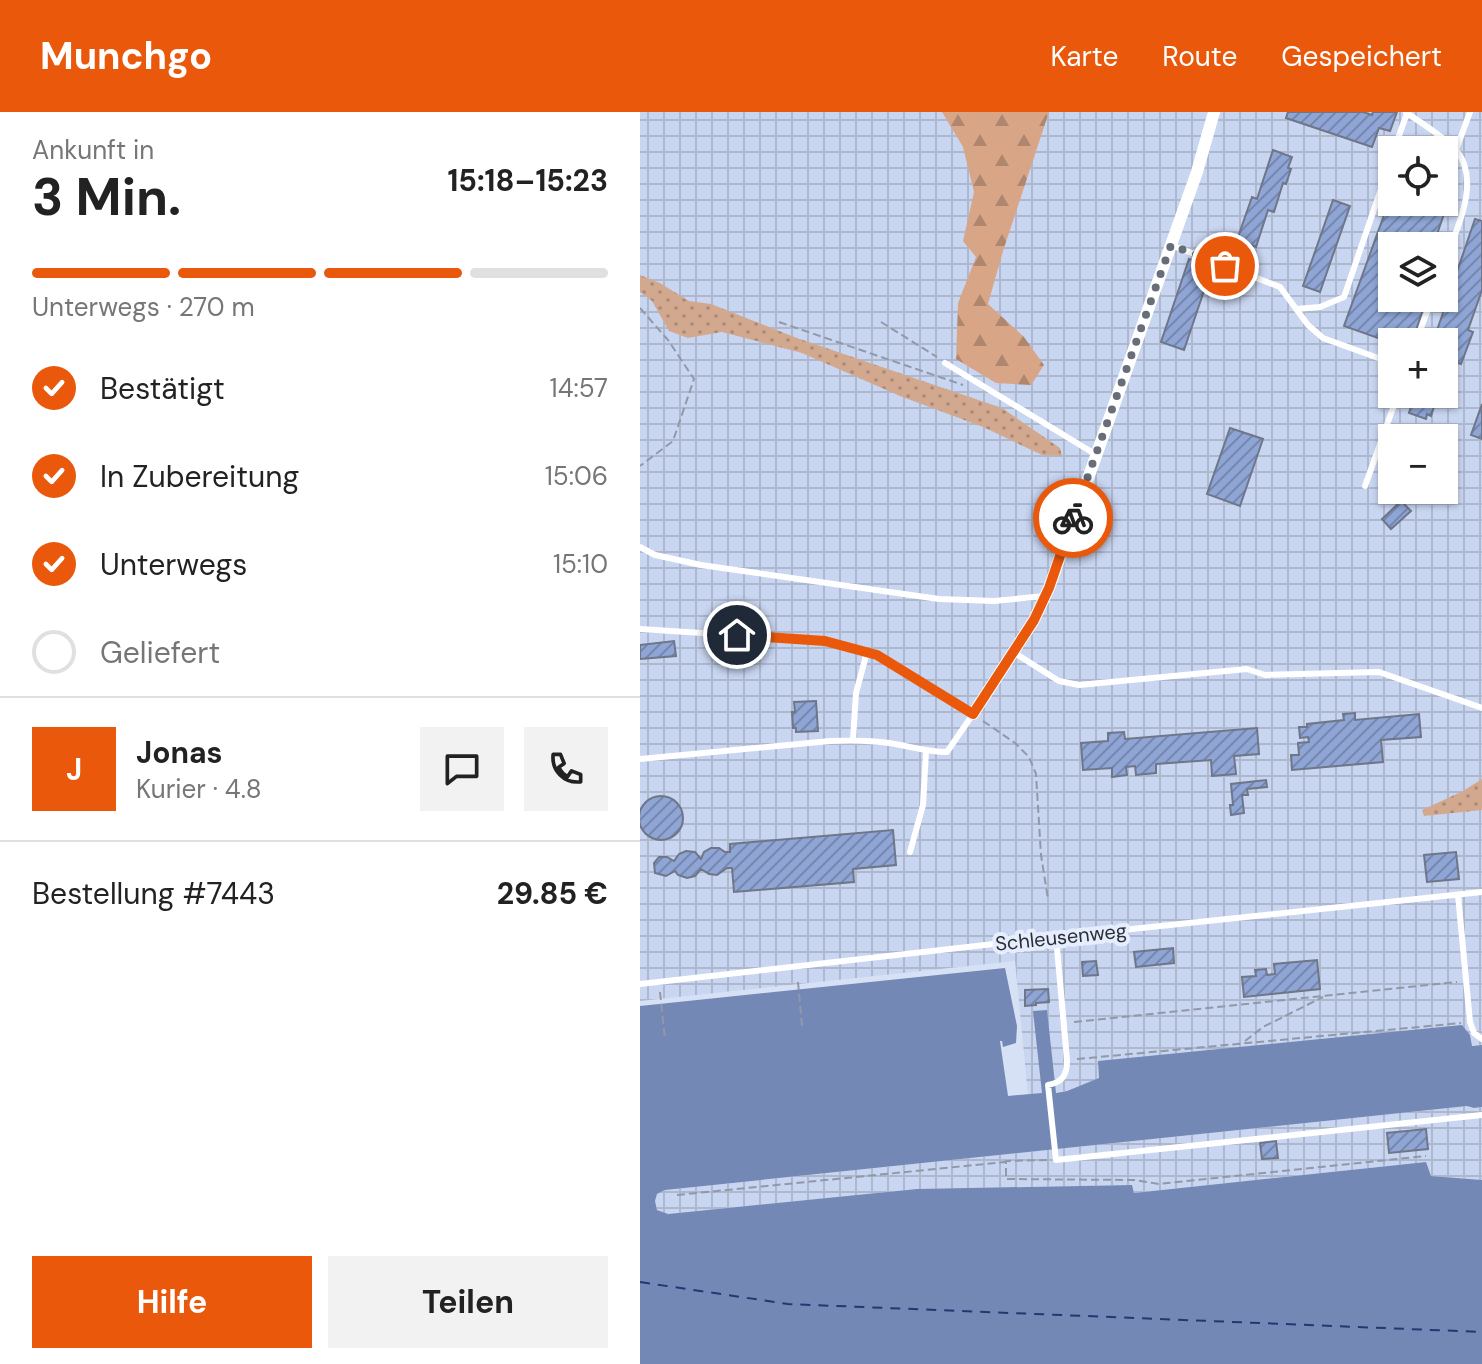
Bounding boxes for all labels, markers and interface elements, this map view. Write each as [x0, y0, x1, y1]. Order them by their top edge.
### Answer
text: Munchgo [40, 31, 212, 81]
text: Karte [1051, 38, 1118, 75]
text: Route [1162, 38, 1237, 75]
text: Gespeichert [1281, 38, 1442, 75]
text: Ankunft in [32, 133, 154, 167]
map controls [1378, 136, 1458, 504]
button: locate [1378, 136, 1458, 216]
text: 15:18–15:23 [447, 161, 608, 200]
text: 3 Min. [32, 163, 181, 231]
pin [1191, 232, 1259, 300]
button: layers [1378, 232, 1458, 312]
icon: bag [1203, 244, 1247, 288]
text: Unterwegs · 270 m [32, 290, 255, 324]
button: + [1378, 328, 1458, 408]
icon: check [32, 366, 76, 410]
text: Bestätigt [100, 369, 225, 408]
text: 14:57 [550, 371, 608, 405]
button: − [1378, 424, 1458, 504]
icon: check [32, 454, 76, 498]
text: In Zubereitung [100, 457, 299, 496]
text: 15:06 [545, 459, 608, 493]
courier [1033, 478, 1113, 558]
icon: bike [1051, 496, 1095, 540]
icon: check [32, 542, 76, 586]
text: Unterwegs [100, 545, 247, 584]
text: 15:10 [553, 547, 608, 581]
pin [703, 601, 771, 669]
icon: home [715, 613, 759, 657]
text: Geliefert [100, 633, 220, 672]
button: chat [420, 727, 504, 811]
button: phone [524, 727, 608, 811]
text: Jonas [136, 733, 223, 772]
text: J [66, 750, 82, 789]
text: Kurier · 4.8 [136, 772, 262, 806]
text: Bestellung #7443 [32, 874, 275, 913]
text: 29.85 € [497, 874, 608, 913]
street label: Schleusenweg [994, 917, 1128, 957]
button: Hilfe [32, 1256, 312, 1348]
button: Teilen [328, 1256, 608, 1348]

